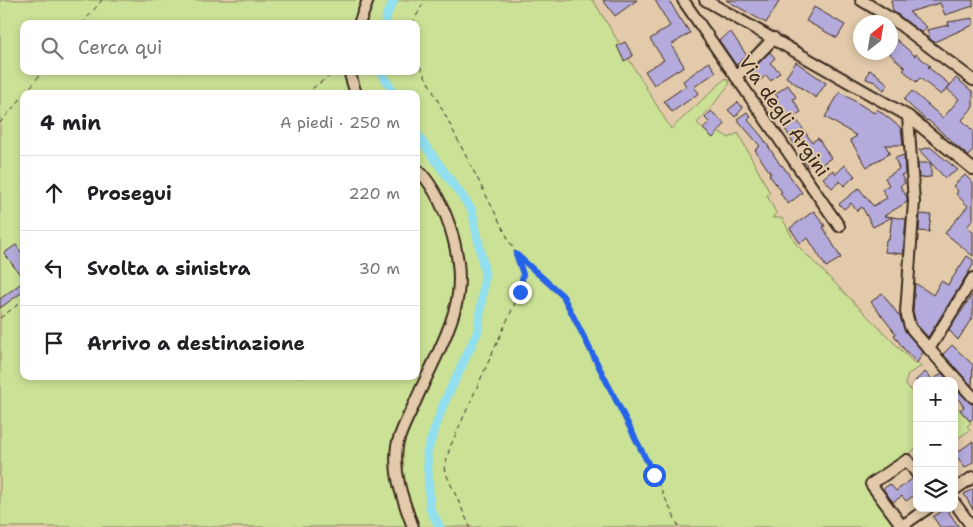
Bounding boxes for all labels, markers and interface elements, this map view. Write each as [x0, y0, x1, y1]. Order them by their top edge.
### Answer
north arrow [853, 15, 898, 60]
search box [20, 20, 420, 75]
icon: search [38, 34, 66, 62]
text: Cerca qui [78, 35, 162, 60]
street label: Via degli Argini [733, 50, 835, 182]
text: 4 min [40, 109, 101, 137]
text: A piedi · 250 m [280, 112, 400, 133]
icon: ahead [40, 179, 68, 207]
text: Prosegui [87, 181, 172, 206]
text: 220 m [348, 183, 400, 204]
icon: left [40, 254, 68, 282]
text: Svolta a sinistra [87, 256, 250, 281]
text: 30 m [359, 258, 400, 279]
route end [509, 281, 532, 304]
icon: arrive [40, 329, 68, 357]
text: Arrivo a destinazione [87, 331, 305, 356]
map controls [913, 377, 958, 512]
button: + [913, 377, 958, 422]
button: − [913, 422, 958, 467]
route start [643, 464, 666, 487]
button: layers [913, 467, 958, 512]

